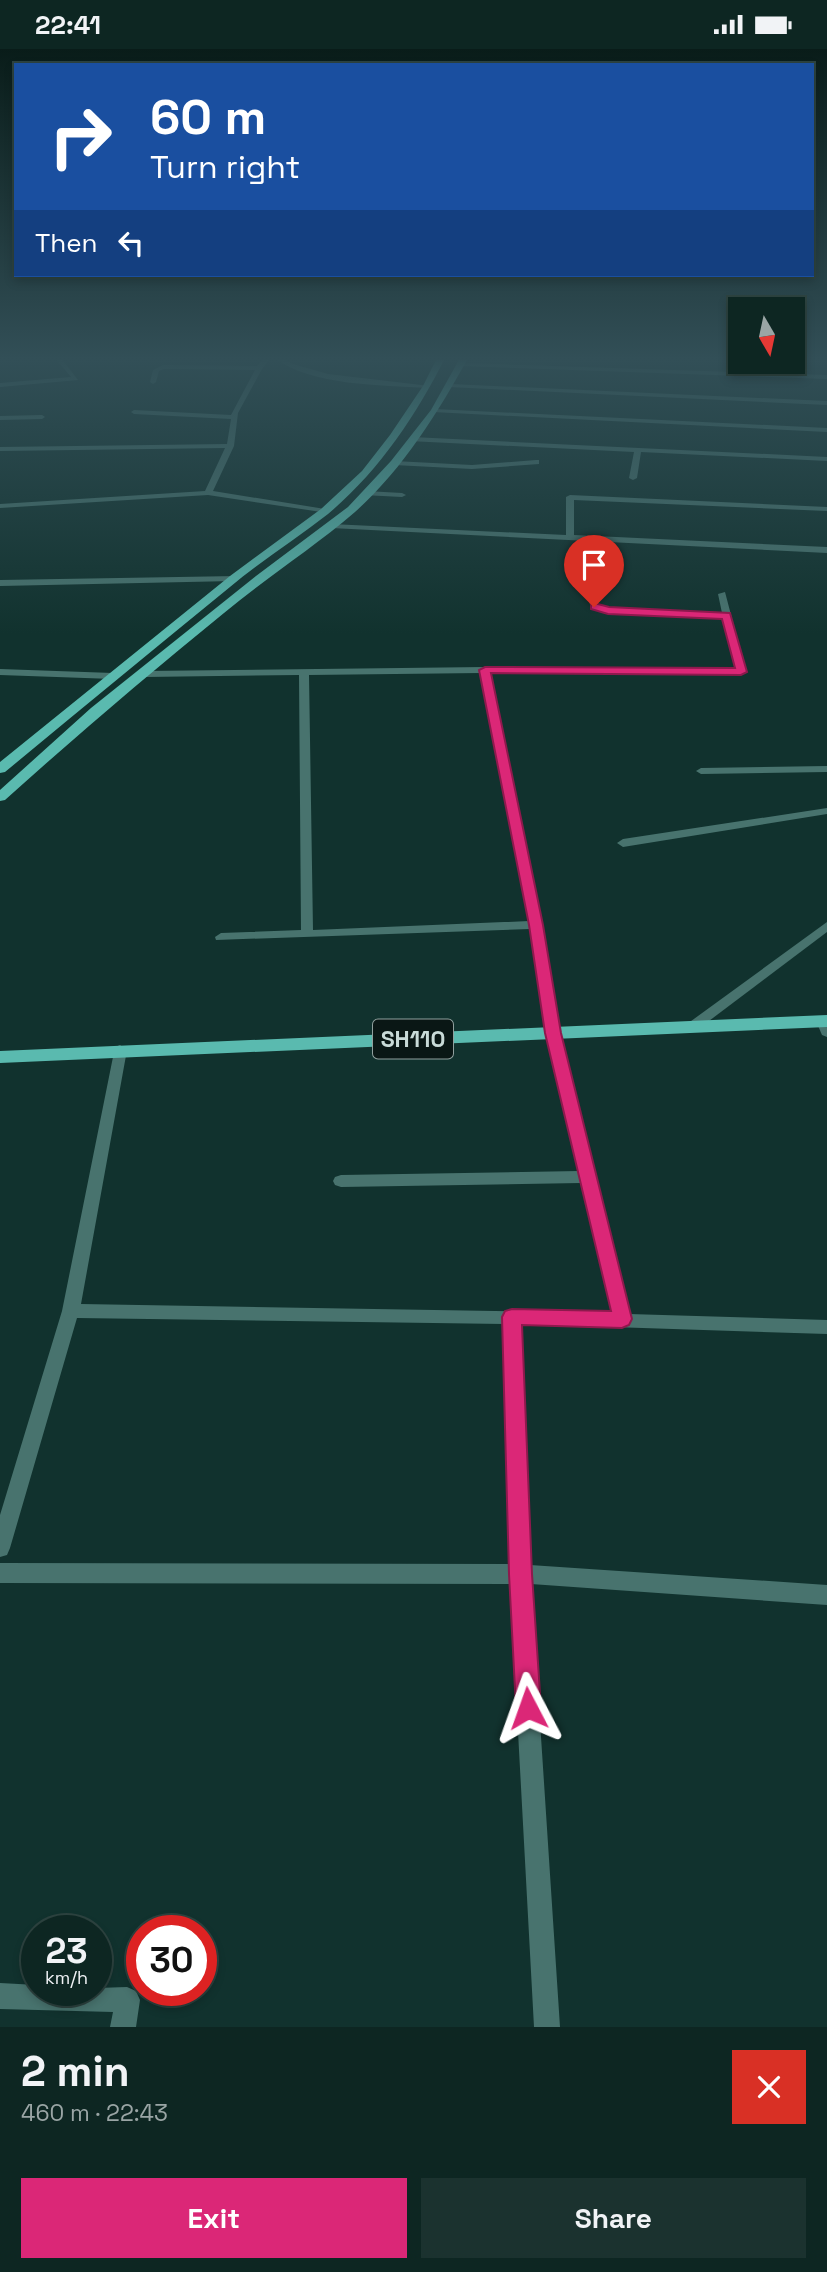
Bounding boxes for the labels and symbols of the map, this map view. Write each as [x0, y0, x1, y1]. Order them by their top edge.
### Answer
north arrow [728, 297, 805, 375]
pin [564, 535, 624, 607]
road number: SH110 [373, 1019, 453, 1058]
position arrow [491, 1671, 565, 1745]
speed limit sign: 30 [126, 1915, 217, 2006]

